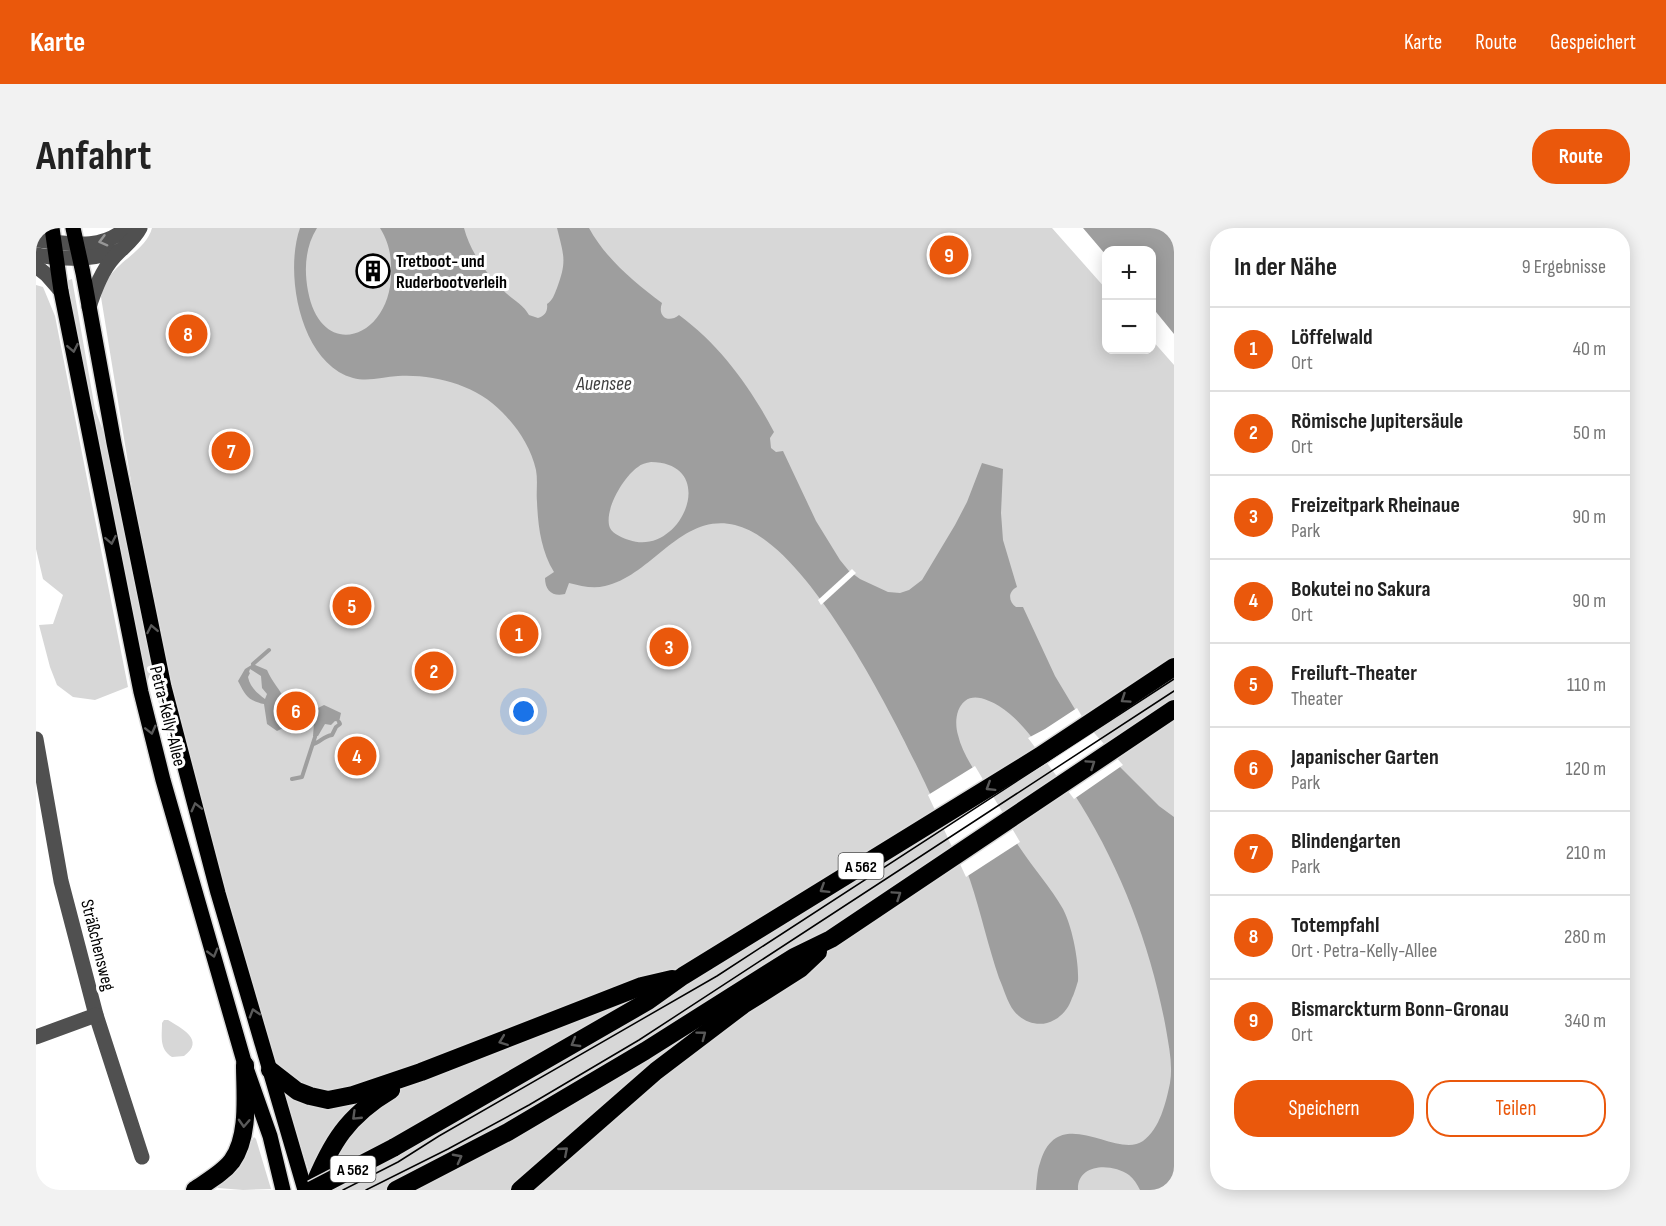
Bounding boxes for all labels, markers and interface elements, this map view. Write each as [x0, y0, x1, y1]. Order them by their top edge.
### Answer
text: Karte [30, 26, 85, 59]
text: Karte [1404, 30, 1442, 55]
text: Route [1475, 30, 1517, 55]
text: Gespeichert [1550, 30, 1636, 55]
button: Route [1532, 129, 1630, 184]
text: Anfahrt [36, 131, 151, 182]
pin: 9 [930, 232, 968, 278]
one-way arrow [98, 234, 109, 246]
map controls [1102, 246, 1156, 354]
button: + [1102, 246, 1156, 300]
place label: Tretboot- und Ruderbootverleih [396, 251, 507, 293]
text: In der Nähe [1234, 252, 1337, 283]
building icon: Tretboot- und Ruderbootverleih [355, 253, 391, 289]
text: 9 Ergebnisse [1522, 255, 1606, 279]
button: − [1102, 300, 1156, 354]
pin: 8 [168, 312, 208, 356]
text: Löffelwald [1291, 324, 1373, 351]
text: 1 [1250, 337, 1257, 361]
text: 40 m [1573, 337, 1606, 361]
one-way arrow [66, 343, 79, 353]
text: Ort [1291, 351, 1313, 375]
water label: Auensee [575, 372, 632, 396]
text: Römische Jupitersäule [1291, 408, 1463, 435]
text: 2 [1249, 421, 1258, 445]
text: 50 m [1573, 421, 1606, 445]
pin: 7 [212, 428, 250, 474]
text: Ort [1291, 435, 1313, 459]
text: Freizeitpark Rheinaue [1291, 492, 1460, 519]
text: 3 [1249, 505, 1258, 529]
text: 90 m [1572, 505, 1606, 529]
text: Park [1291, 519, 1320, 543]
one-way arrow [104, 534, 117, 544]
text: Bokutei no Sakura [1291, 576, 1430, 603]
pin: 5 [332, 584, 372, 628]
text: 4 [1249, 589, 1258, 613]
text: 90 m [1572, 589, 1606, 613]
text: Ort [1291, 603, 1313, 627]
pin: 1 [500, 612, 538, 656]
pin: 3 [650, 624, 688, 670]
one-way arrow [146, 625, 159, 635]
pin: 2 [414, 648, 454, 694]
text: Freiluft-Theater [1291, 660, 1417, 687]
street label: Petra-Kelly-Allee [145, 664, 190, 768]
text: 5 [1249, 673, 1258, 697]
text: 110 m [1567, 673, 1606, 697]
text: Theater [1291, 687, 1343, 711]
pin: 6 [276, 688, 316, 734]
one-way arrow [1121, 692, 1132, 703]
your location [509, 697, 538, 726]
one-way arrow [143, 725, 156, 735]
pin: 4 [338, 734, 376, 778]
text: Japanischer Garten [1291, 744, 1439, 771]
text: 6 [1249, 757, 1258, 781]
text: 120 m [1566, 757, 1606, 781]
one-way arrow [1085, 760, 1095, 772]
text: Park [1291, 771, 1320, 795]
one-way arrow [986, 779, 996, 791]
one-way arrow [190, 802, 203, 812]
text: Blindengarten [1291, 828, 1401, 855]
text: 7 [1249, 841, 1258, 865]
text: 210 m [1566, 841, 1606, 865]
road number: A 562 [838, 853, 884, 879]
text: Park [1291, 855, 1320, 879]
one-way arrow [820, 881, 830, 893]
one-way arrow [891, 891, 902, 902]
street label: Sträßchensweg [76, 897, 119, 993]
text: Totempfahl [1291, 912, 1379, 939]
text: 8 [1249, 925, 1258, 949]
text: 280 m [1564, 925, 1606, 949]
text: Ort · Petra-Kelly-Allee [1291, 939, 1437, 963]
one-way arrow [206, 947, 218, 958]
text: Bismarckturm Bonn-Gronau [1291, 996, 1509, 1023]
one-way arrow [249, 1009, 261, 1019]
text: 9 [1249, 1009, 1258, 1033]
text: 340 m [1564, 1009, 1606, 1033]
text: Ort [1291, 1023, 1313, 1047]
one-way arrow [696, 1032, 707, 1043]
one-way arrow [498, 1034, 509, 1046]
one-way arrow [571, 1036, 581, 1048]
button: Speichern [1234, 1080, 1414, 1137]
button: Teilen [1426, 1080, 1606, 1137]
one-way arrow [352, 1109, 363, 1120]
one-way arrow [237, 1119, 250, 1128]
one-way arrow [557, 1147, 568, 1158]
one-way arrow [451, 1154, 462, 1165]
road number: A 562 [330, 1156, 376, 1182]

